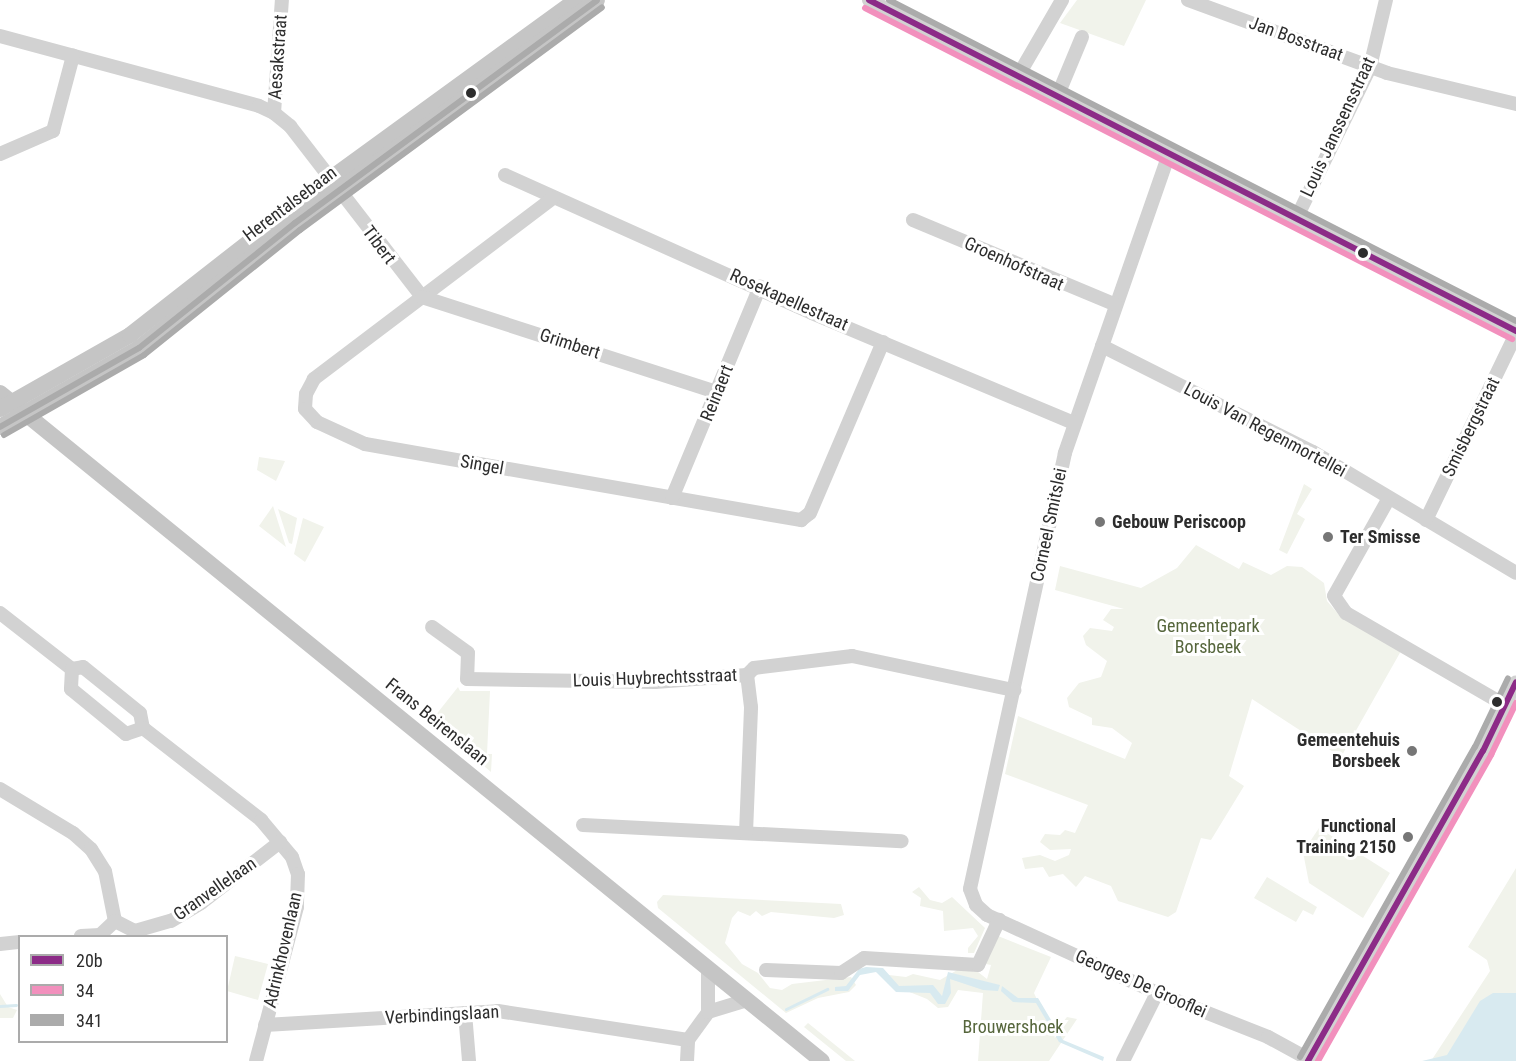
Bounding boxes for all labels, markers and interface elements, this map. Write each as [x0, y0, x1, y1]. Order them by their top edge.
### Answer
street label: Jan Bosstraat [1246, 12, 1346, 66]
street label: Aesakstraat [264, 14, 292, 100]
street label: Louis Janssensstraat [1296, 54, 1380, 200]
unlabelled marker [465, 87, 477, 99]
street label: Herentalsebaan [239, 162, 341, 246]
street label: Tibert [358, 222, 400, 268]
street label: Groenhofstraat [961, 232, 1067, 296]
unlabelled marker [1357, 247, 1369, 259]
street label: Rosekapellestraat [726, 264, 852, 336]
street label: Grimbert [537, 324, 603, 364]
street label: Reinaert [696, 362, 738, 424]
street label: Smisbergstraat [1438, 374, 1504, 480]
street label: Louis Van Regenmortellei [1180, 378, 1350, 482]
street label: Singel [459, 451, 505, 479]
street label: Corneel Smitslei [1026, 466, 1072, 584]
place label: Gebouw Periscoop [1112, 511, 1246, 533]
marker: Gebouw Periscoop [1093, 515, 1107, 529]
place label: Ter Smisse [1340, 526, 1420, 548]
marker: Ter Smisse [1321, 530, 1335, 544]
park label: Gemeentepark Borsbeek [1156, 616, 1260, 658]
street label: Louis Huybrechtsstraat [572, 664, 738, 692]
street label: Frans Beirenslaan [381, 674, 493, 770]
unlabelled marker [1491, 696, 1503, 708]
place label: Gemeentehuis Borsbeek [1297, 730, 1400, 772]
marker: Gemeentehuis Borsbeek [1405, 744, 1419, 758]
place label: Functional Training 2150 [1296, 816, 1396, 858]
marker: Functional Training 2150 [1401, 830, 1415, 844]
street label: Granvellelaan [170, 853, 260, 925]
street label: Adrinkhovenlaan [259, 890, 307, 1010]
legend [18, 935, 228, 1043]
street label: Georges De Grooflei [1072, 945, 1210, 1023]
text: 20b [76, 950, 103, 971]
text: 34 [76, 980, 94, 1001]
street label: Verbindingslaan [384, 1001, 500, 1029]
text: 341 [76, 1010, 103, 1031]
park label: Brouwershoek [963, 1016, 1063, 1038]

